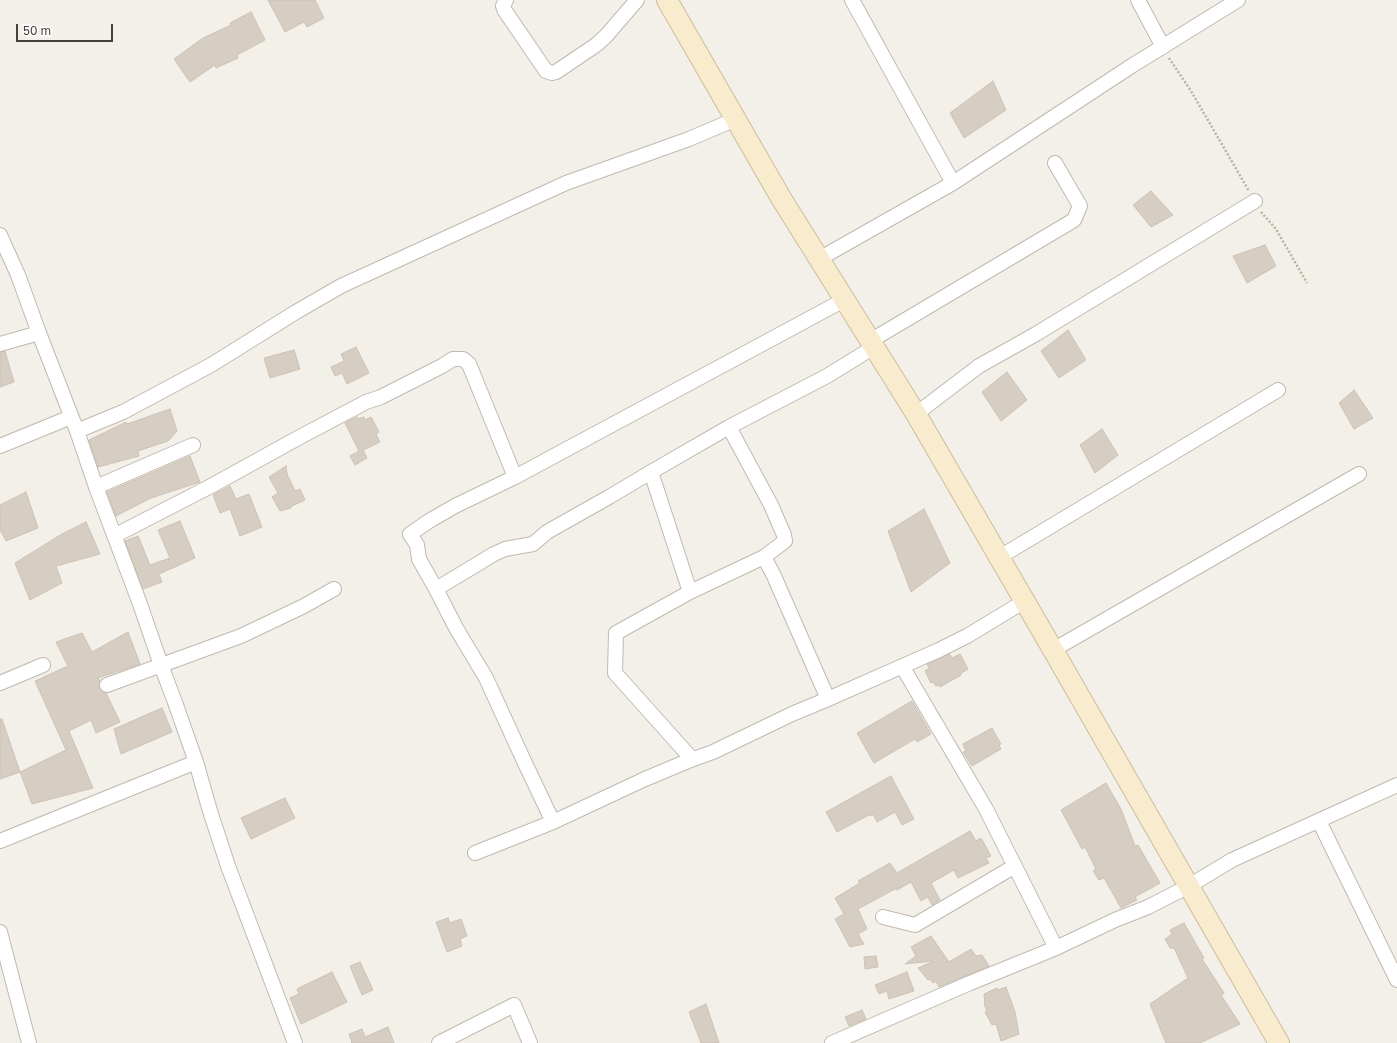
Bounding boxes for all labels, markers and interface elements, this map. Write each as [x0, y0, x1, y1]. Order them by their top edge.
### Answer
scale bar [18, 16, 115, 42]
text: 50 m [23, 23, 51, 38]

